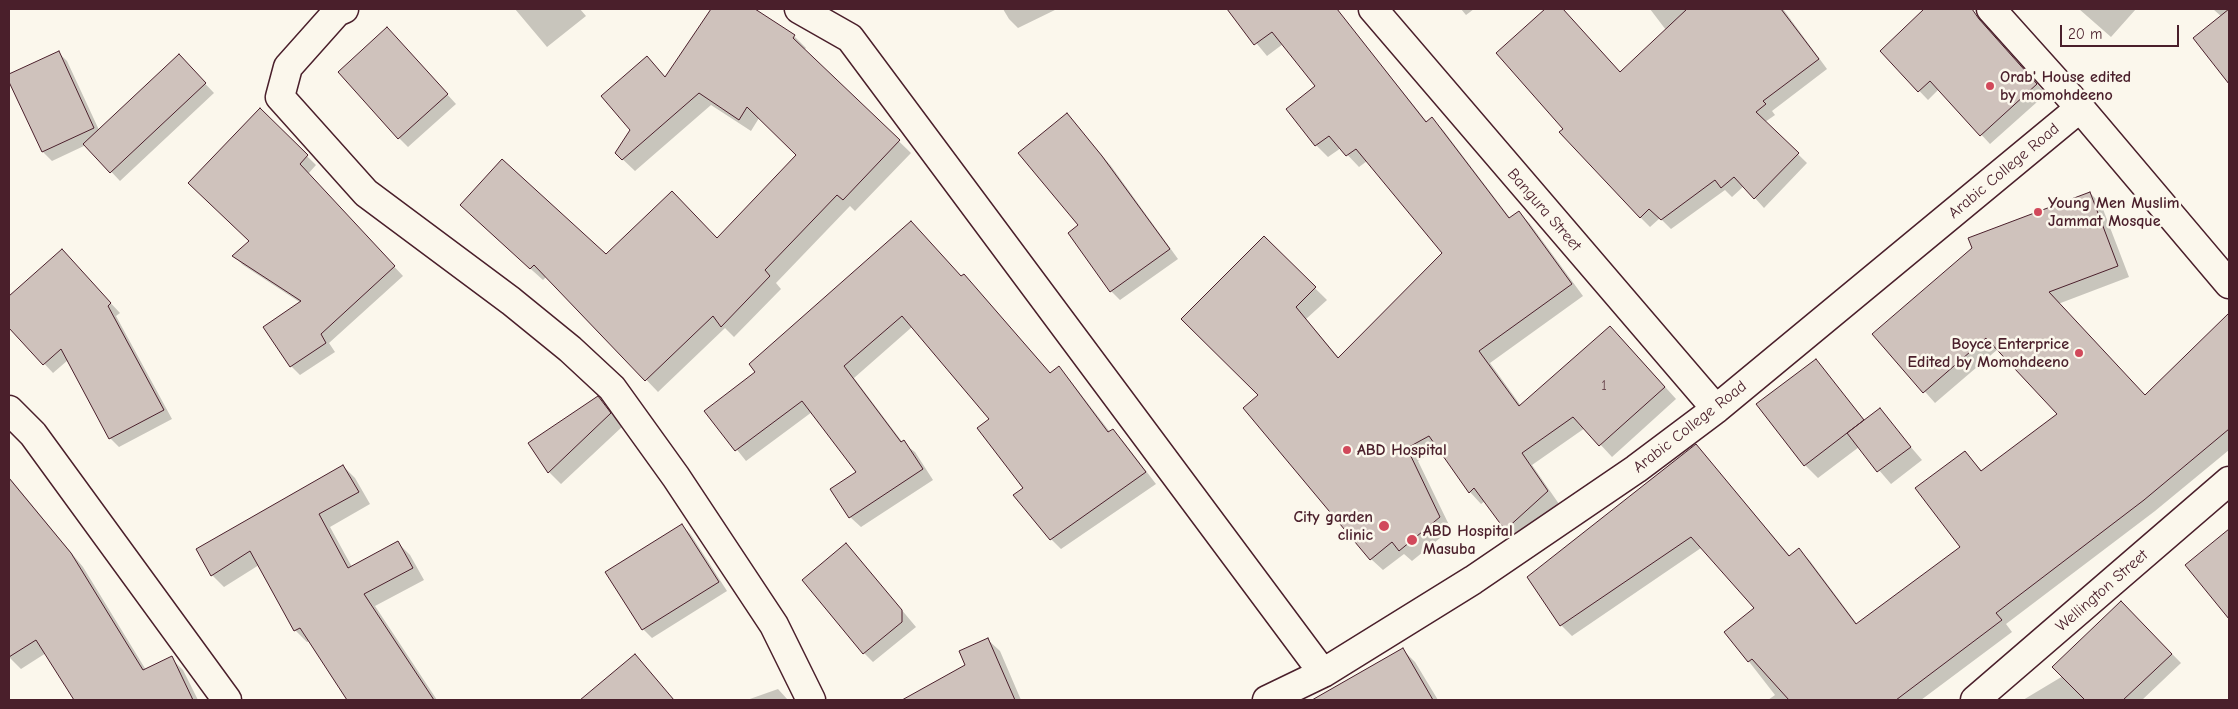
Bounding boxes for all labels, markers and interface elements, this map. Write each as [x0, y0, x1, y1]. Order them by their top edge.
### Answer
scale bar [2063, 15, 2182, 47]
text: 20 m [2068, 25, 2102, 43]
place label: Orab' House edited by momohdeeno [2000, 67, 2131, 105]
marker: Orab' House edited by momohdeeno [1984, 80, 1996, 92]
street label: Arabic College Road [1945, 119, 2063, 223]
street label: Bangura Street [1503, 165, 1585, 255]
place label: Young Men Muslim Jammat Mosque [2048, 193, 2180, 231]
marker: Young Men Muslim Jammat Mosque [2032, 206, 2044, 218]
place label: Boyce Enterprice Edited by Momohdeeno [1908, 334, 2069, 372]
marker: Boyce Enterprice Edited by Momohdeeno [2073, 347, 2085, 359]
street label: Arabic College Road [1630, 377, 1750, 477]
house number: 1 [1601, 378, 1607, 394]
place label: ABD Hospital [1357, 440, 1447, 460]
marker: ABD Hospital [1341, 444, 1353, 456]
place label: City garden clinic [1293, 507, 1373, 545]
marker: City garden clinic [1377, 519, 1391, 533]
place label: ABD Hospital Masuba [1423, 521, 1513, 559]
marker: ABD Hospital Masuba [1405, 533, 1419, 547]
street label: Wellington Street [2052, 546, 2152, 636]

